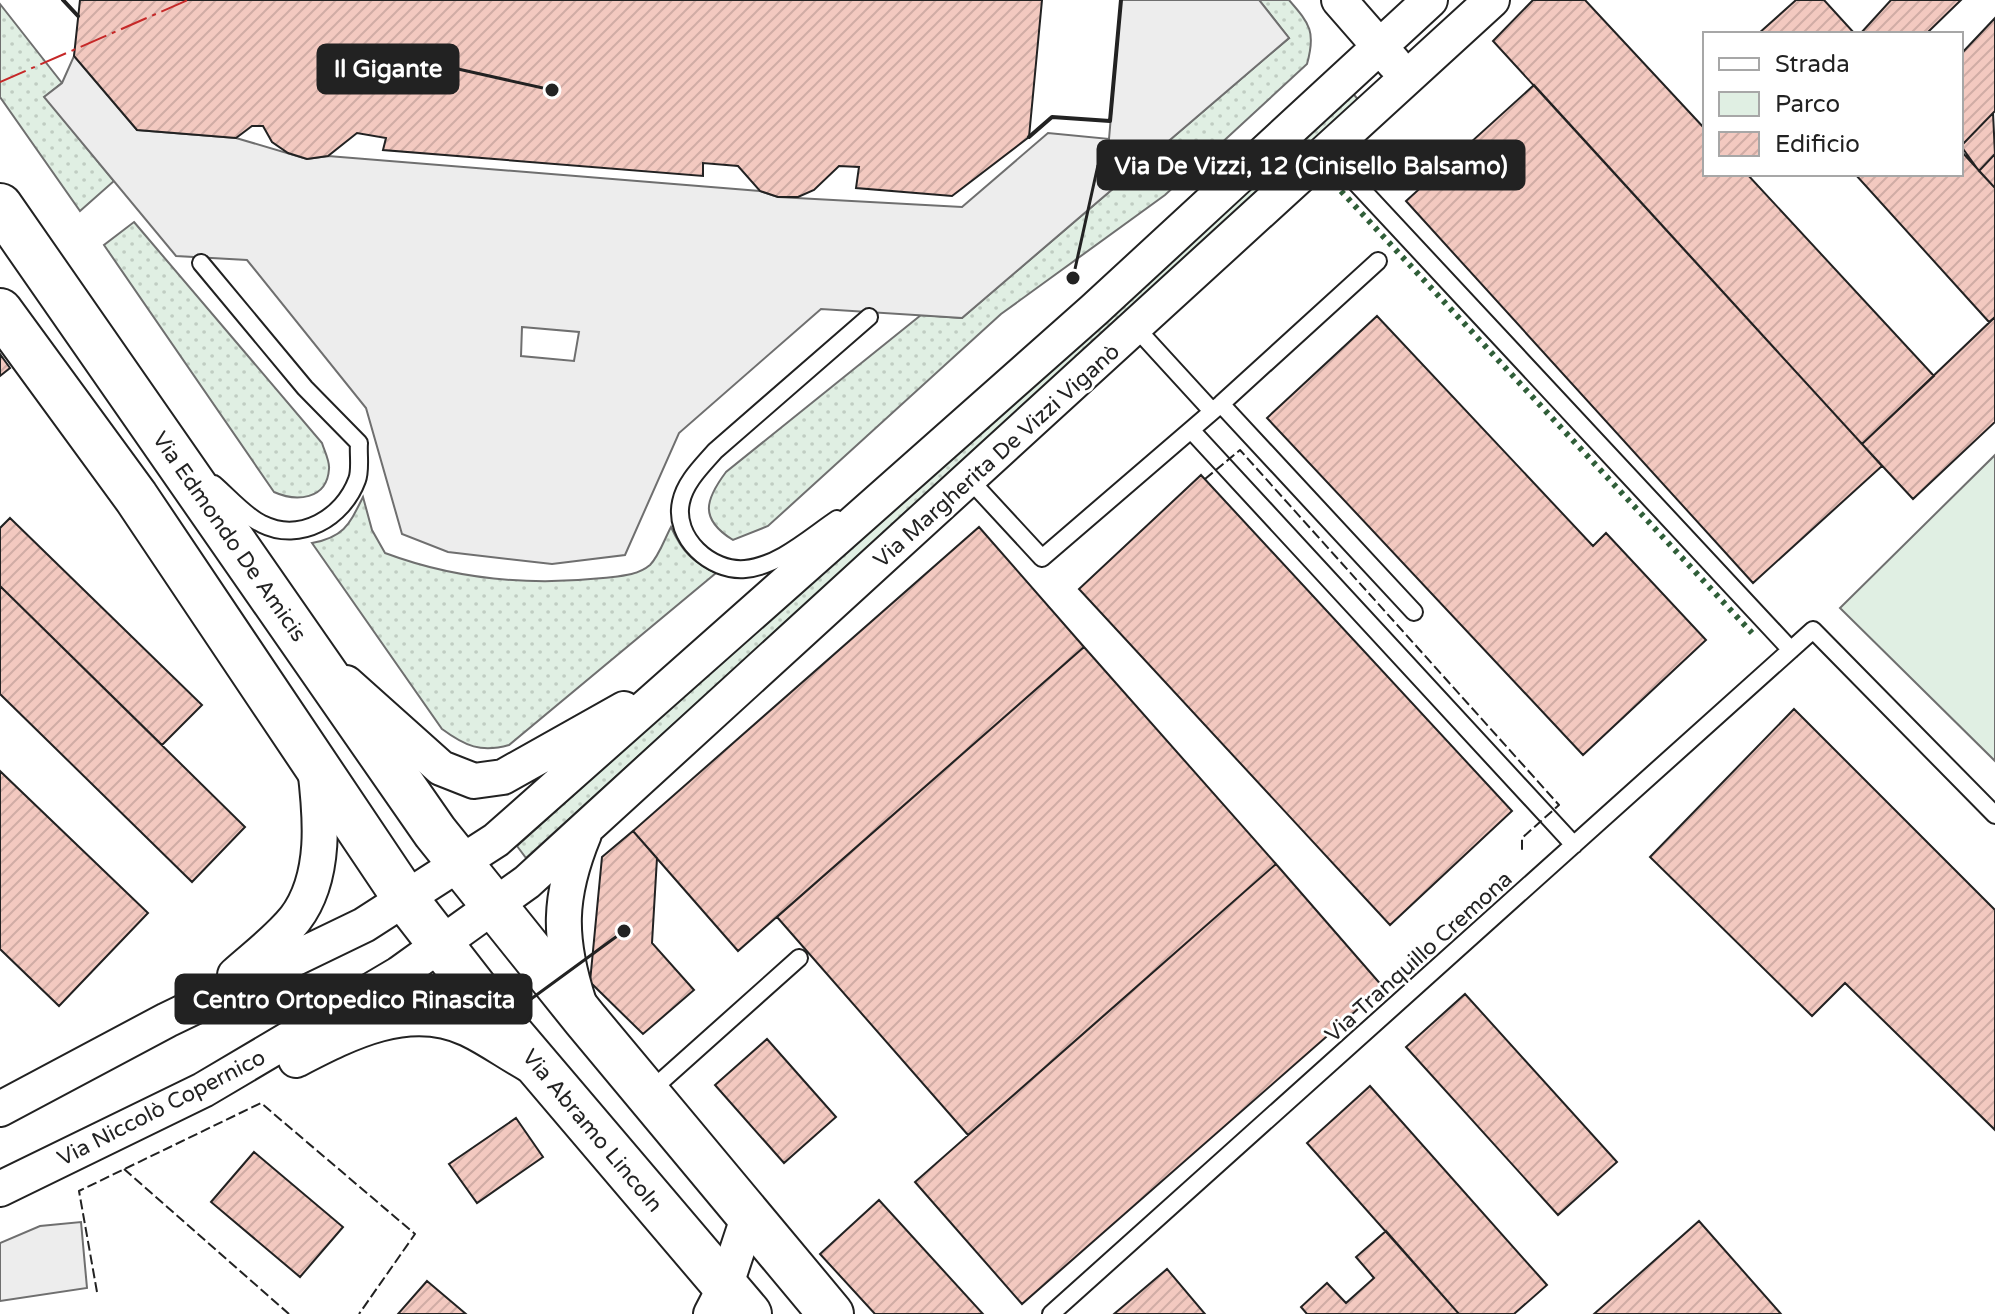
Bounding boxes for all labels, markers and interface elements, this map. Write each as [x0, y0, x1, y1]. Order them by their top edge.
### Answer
legend [1703, 32, 1963, 176]
callout: Il Gigante [318, 45, 458, 93]
text: Strada [1775, 50, 1850, 79]
text: Il Gigante [334, 55, 443, 84]
text: Parco [1775, 90, 1840, 119]
text: Edificio [1775, 130, 1860, 159]
callout: Via De Vizzi, 12 (Cinisello Balsamo) [1098, 141, 1524, 189]
text: Via De Vizzi, 12 (Cinisello Balsamo) [1114, 152, 1508, 181]
street label: Via Margherita De Vizzi Viganò [868, 338, 1125, 573]
street label: Via Edmondo De Amicis [147, 427, 312, 646]
street label: Via Tranquillo Cremona [1320, 866, 1518, 1048]
callout: Centro Ortopedico Rinascita [176, 975, 531, 1023]
text: Centro Ortopedico Rinascita [193, 986, 515, 1015]
street label: Via Niccolò Copernico [53, 1044, 270, 1172]
street label: Via Abramo Lincoln [517, 1044, 668, 1217]

